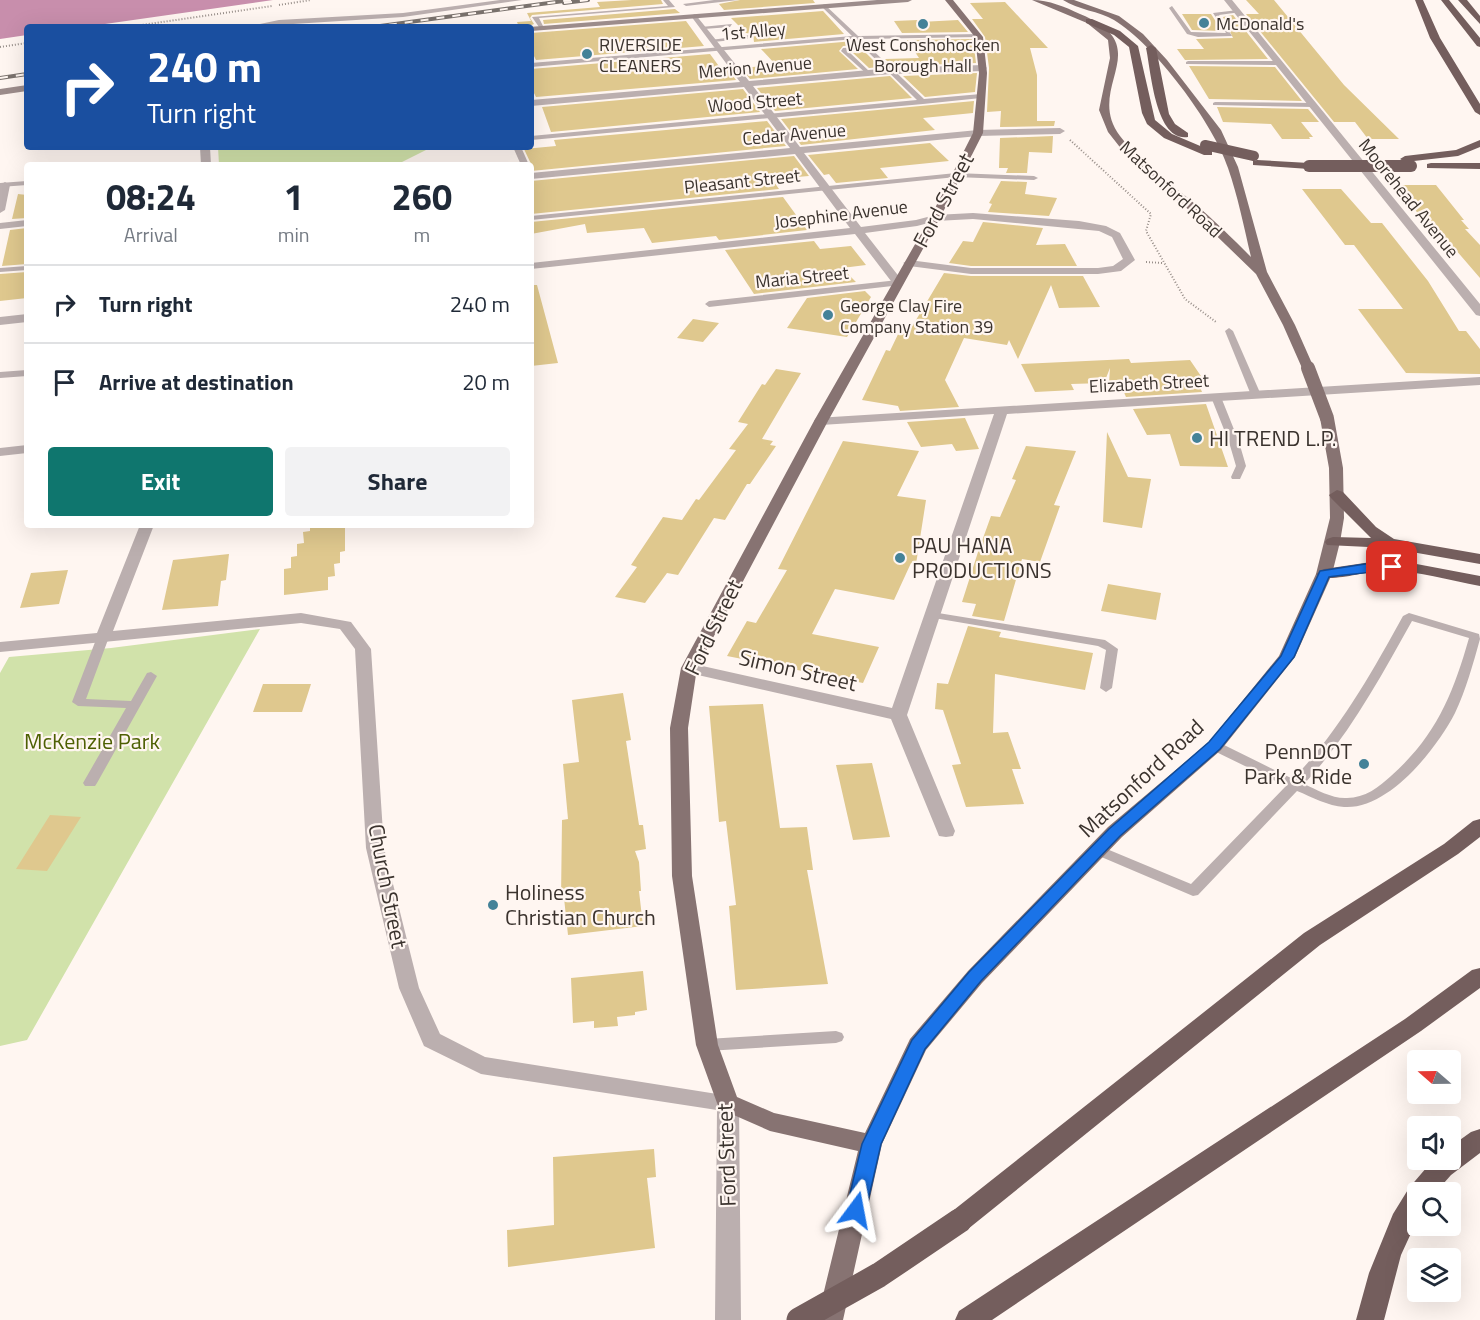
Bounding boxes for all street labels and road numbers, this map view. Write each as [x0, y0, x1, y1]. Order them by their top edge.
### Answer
street label: 1st Alley [719, 15, 787, 47]
street label: Merion Avenue [697, 49, 813, 85]
street label: Wood Street [707, 84, 804, 120]
street label: Cedar Avenue [741, 116, 847, 152]
street label: Moorehead Avenue [1352, 132, 1466, 264]
street label: Matsonford Road [1114, 134, 1228, 244]
street label: Ford Street [904, 146, 982, 254]
street label: Pleasant Street [683, 161, 802, 201]
street label: Josephine Avenue [773, 192, 909, 236]
street label: Maria Street [754, 259, 851, 295]
street label: Elizabeth Street [1088, 366, 1210, 400]
street label: Ford Street [675, 573, 751, 681]
street label: Simon Street [736, 640, 861, 700]
street label: Matsonford Road [1071, 711, 1211, 845]
street label: Church Street [359, 821, 417, 951]
street label: Ford Street [707, 1103, 745, 1207]

